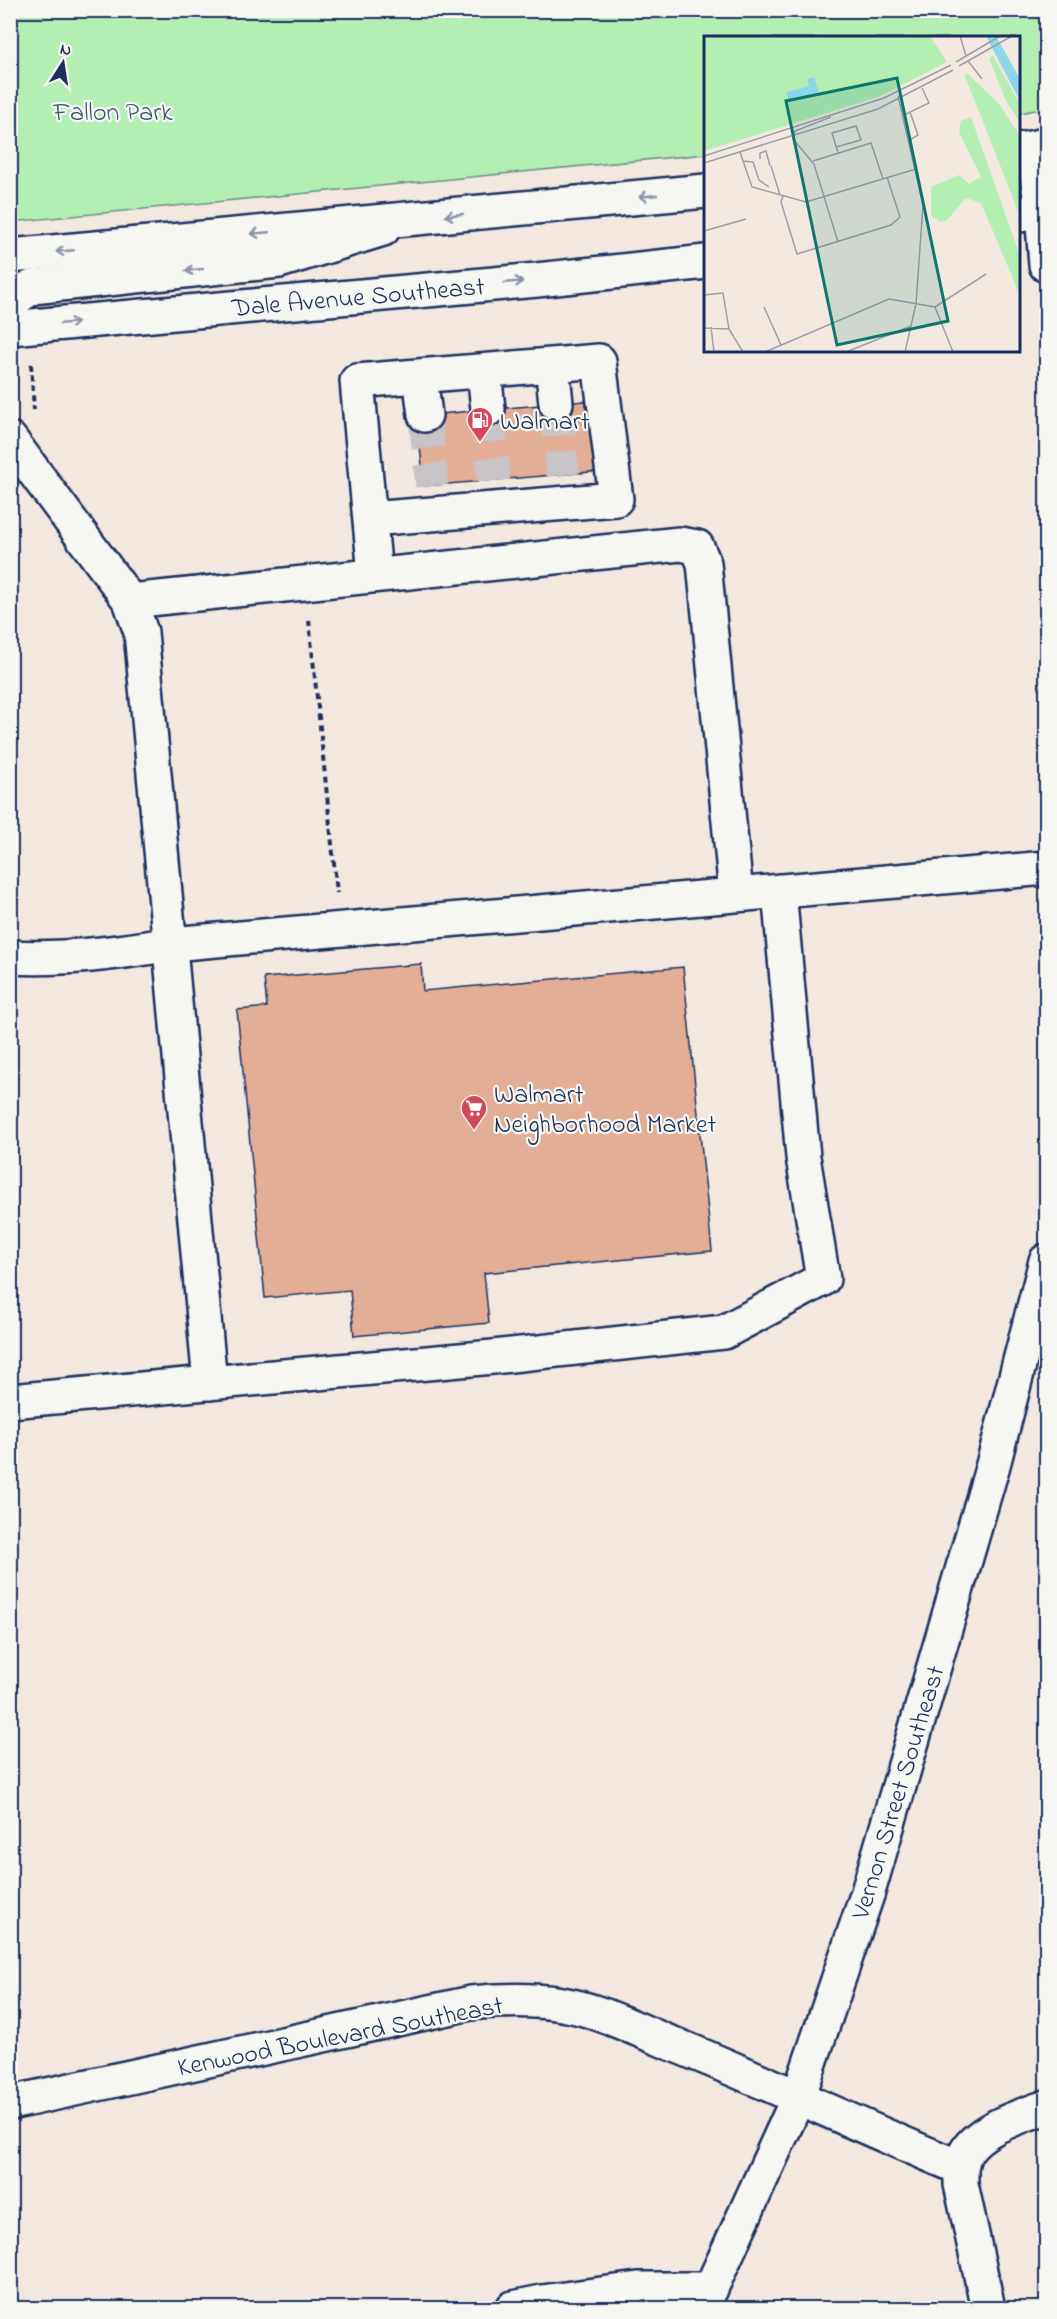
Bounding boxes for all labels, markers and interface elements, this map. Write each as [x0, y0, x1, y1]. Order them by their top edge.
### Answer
north arrow [33, 33, 93, 93]
inset map [704, 36, 1021, 352]
text: N [58, 37, 74, 63]
park label: Fallon Park [52, 95, 173, 133]
one-way arrow [638, 191, 658, 202]
one-way arrow [444, 210, 464, 221]
one-way arrow [250, 228, 270, 239]
one-way arrow [56, 246, 76, 257]
one-way arrow [185, 265, 204, 276]
street label: Dale Avenue Southeast [229, 269, 487, 329]
one-way arrow [503, 276, 523, 287]
one-way arrow [58, 317, 78, 328]
place label: Walmart [500, 404, 590, 442]
fuel station icon: Walmart [465, 405, 495, 443]
place label: Walmart Neighborhood Market [494, 1077, 717, 1145]
supermarket icon: Walmart Neighborhood Market [459, 1093, 489, 1131]
street label: Vernon Street Southeast [843, 1661, 957, 1925]
street label: Kenwood Boulevard Southeast [175, 1988, 507, 2088]

